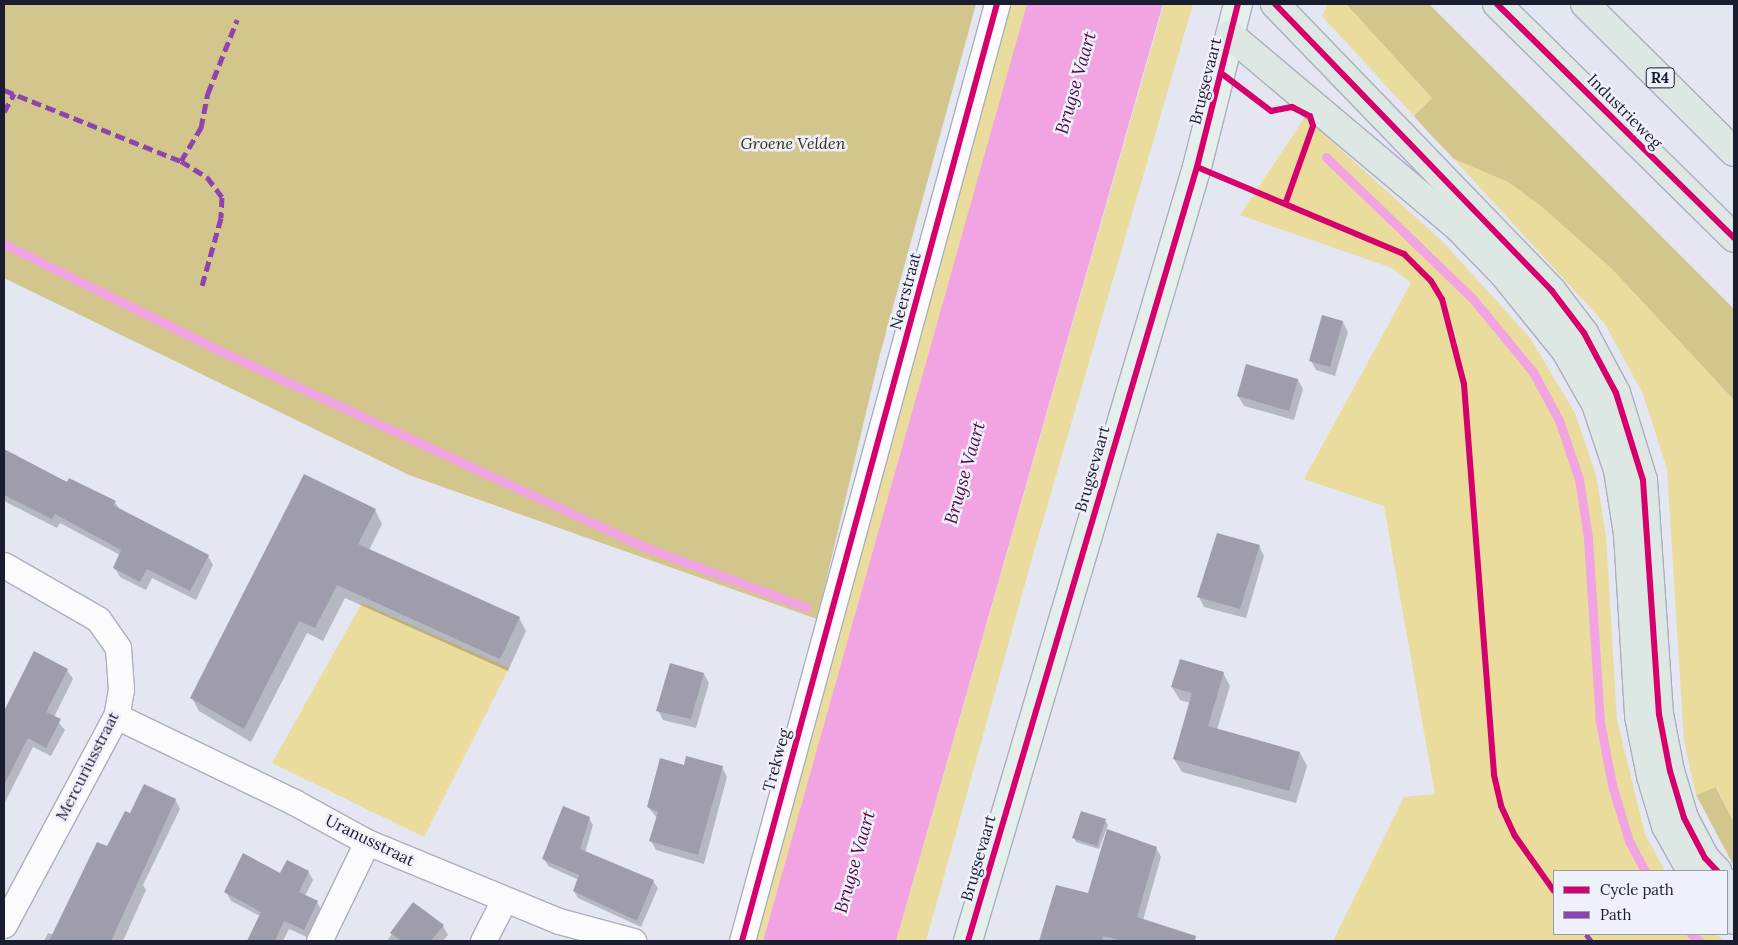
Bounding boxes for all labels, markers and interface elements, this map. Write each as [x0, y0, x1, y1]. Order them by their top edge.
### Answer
water label: Brugse Vaart [1051, 29, 1101, 137]
street label: Brugsevaart [1185, 36, 1225, 126]
road number: R4 [1645, 66, 1675, 90]
street label: Industrieweg [1584, 70, 1666, 152]
park label: Groene Velden [741, 133, 845, 153]
street label: Neerstraat [885, 250, 925, 332]
water label: Brugse Vaart [940, 419, 990, 527]
street label: Brugsevaart [1071, 424, 1113, 514]
street label: Mercuriusstraat [51, 708, 123, 824]
street label: Trekweg [758, 726, 794, 794]
water label: Brugse Vaart [830, 808, 880, 916]
street label: Uranusstraat [322, 810, 418, 870]
street label: Brugsevaart [957, 813, 999, 903]
legend [1553, 870, 1728, 935]
text: Cycle path [1600, 880, 1674, 899]
text: Path [1600, 905, 1631, 924]

